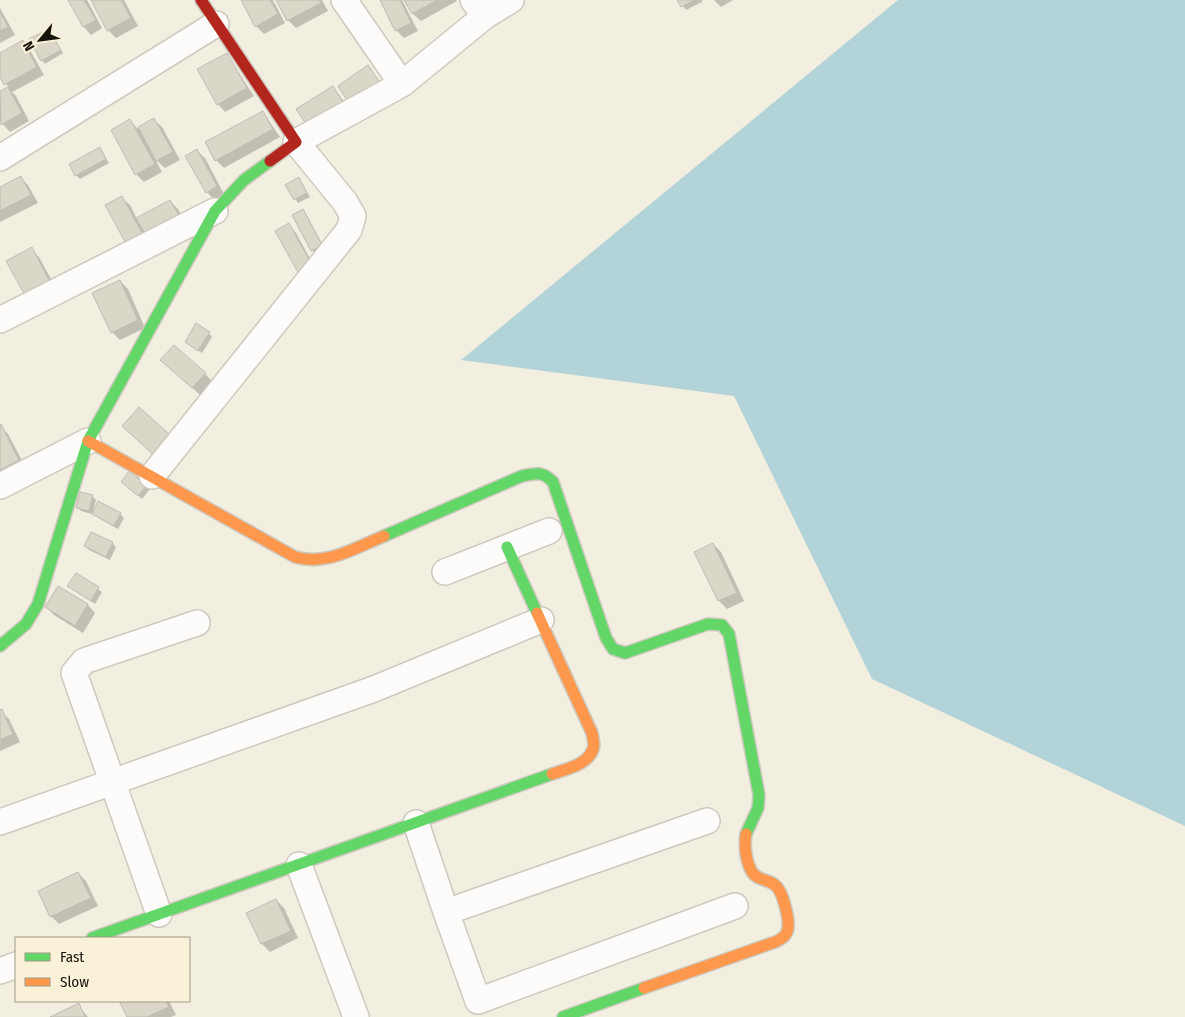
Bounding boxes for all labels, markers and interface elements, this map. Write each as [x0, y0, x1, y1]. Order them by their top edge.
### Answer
north arrow [15, 15, 65, 65]
text: N [20, 38, 39, 54]
legend [15, 937, 190, 1002]
text: Fast [60, 948, 84, 966]
text: Slow [60, 973, 89, 991]

